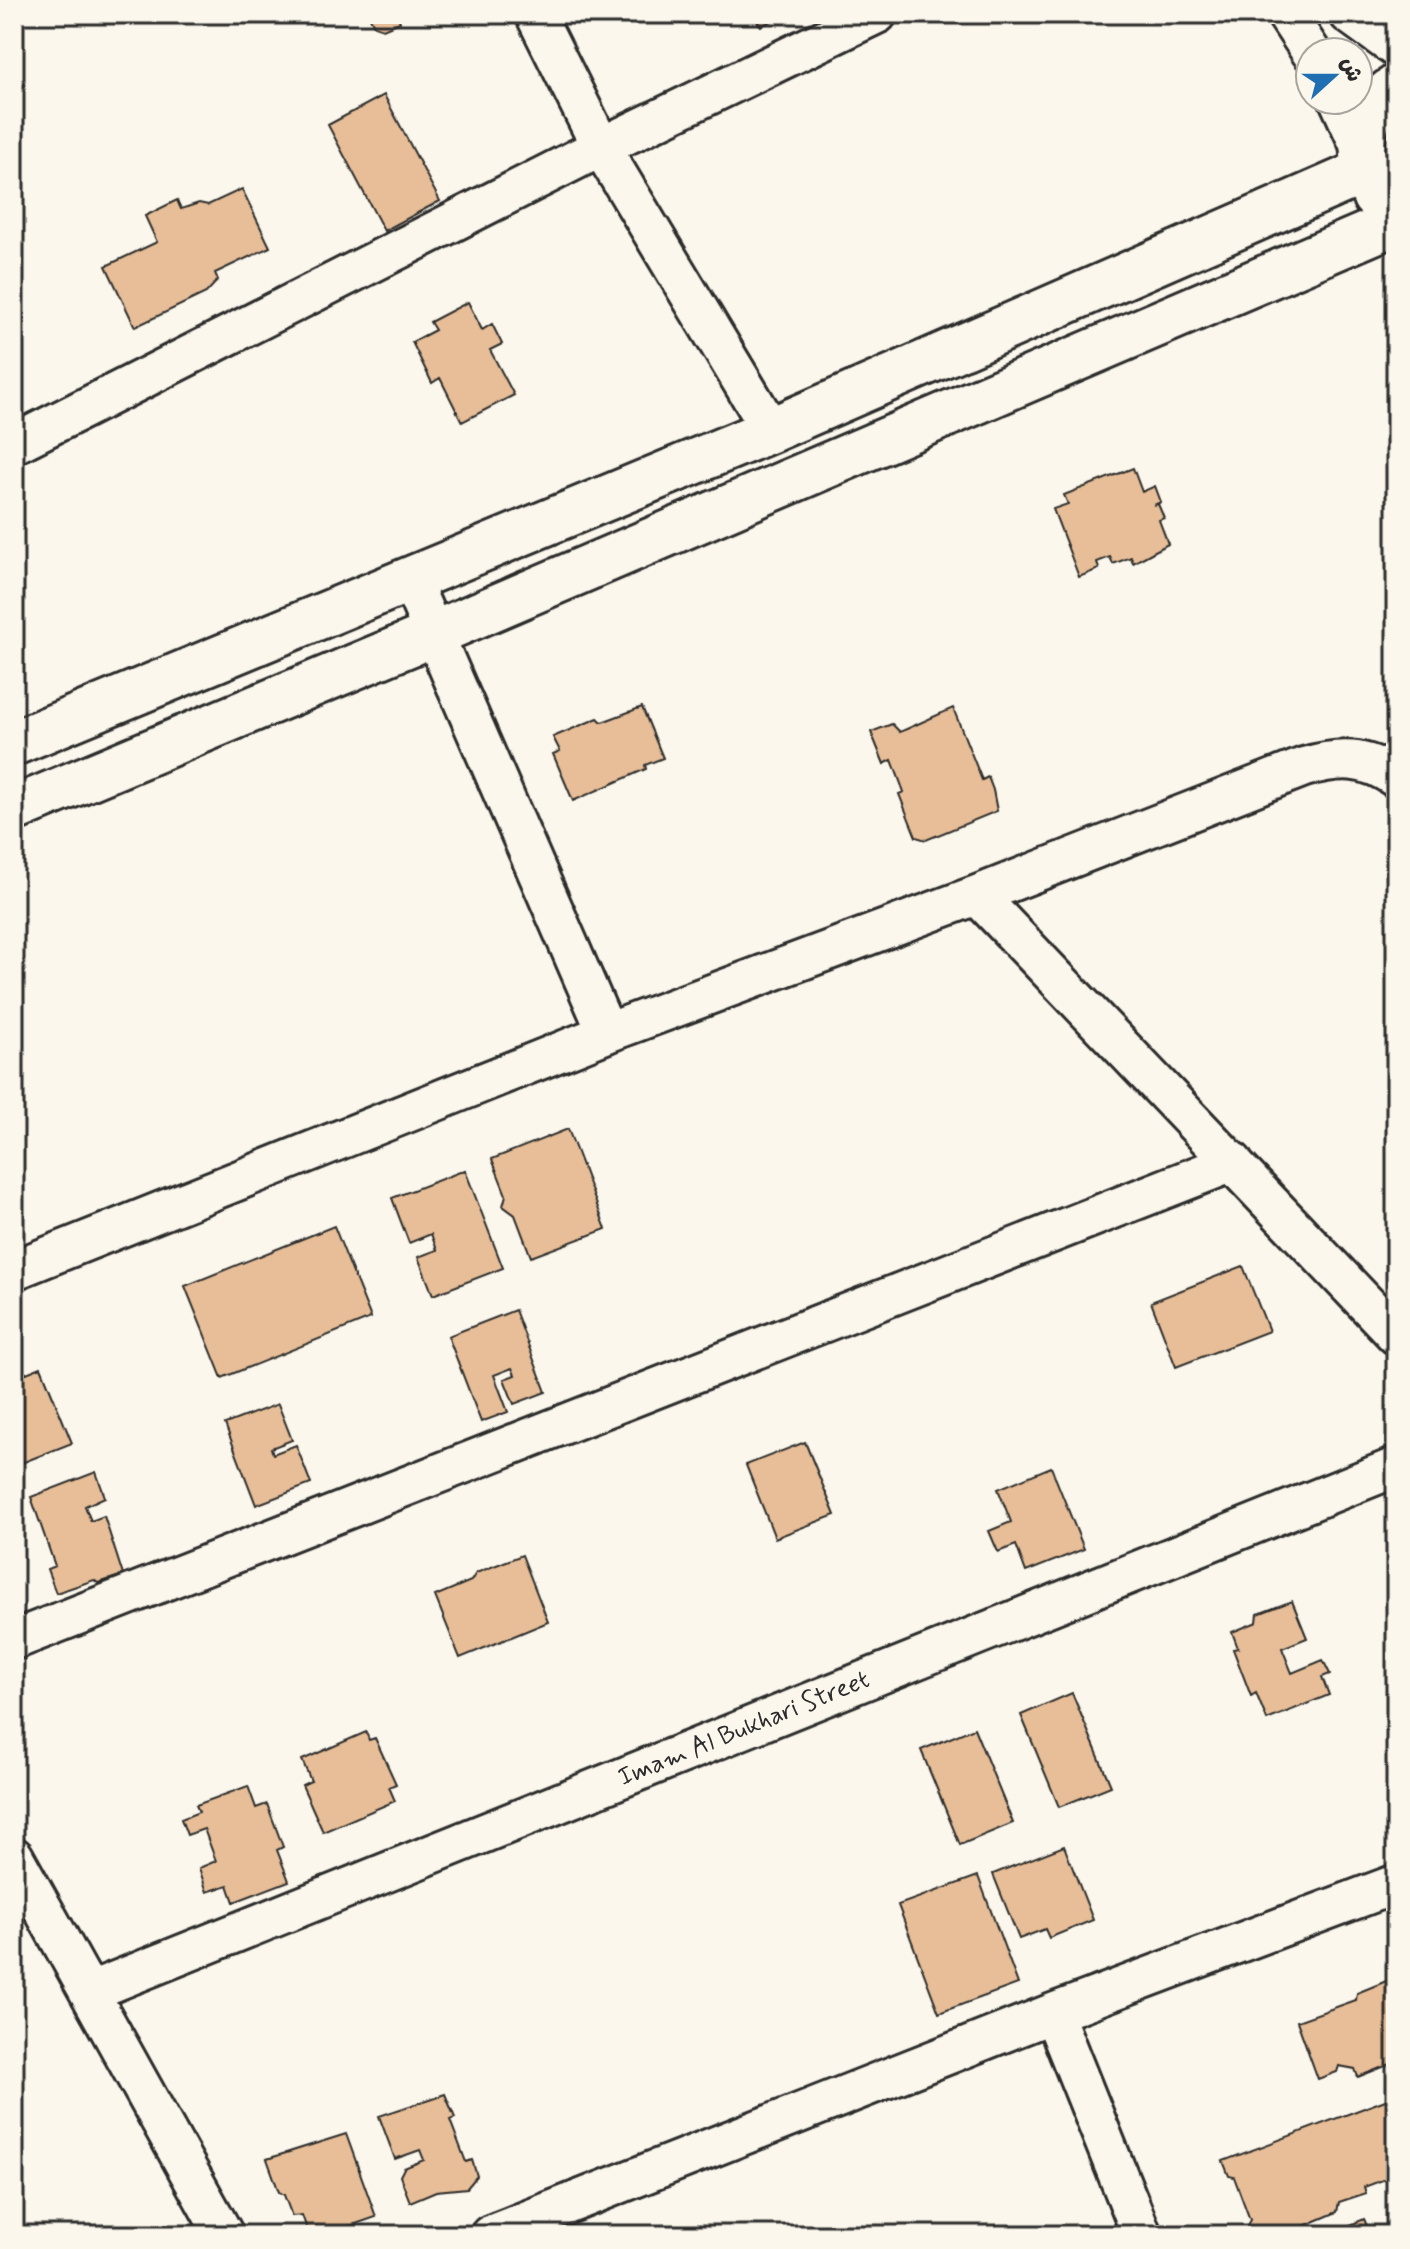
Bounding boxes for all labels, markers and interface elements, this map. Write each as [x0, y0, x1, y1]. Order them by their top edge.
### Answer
north arrow [1294, 36, 1374, 116]
text: ش [1333, 53, 1368, 86]
street label: Imam Al Bukhari Street [613, 1663, 875, 1795]

